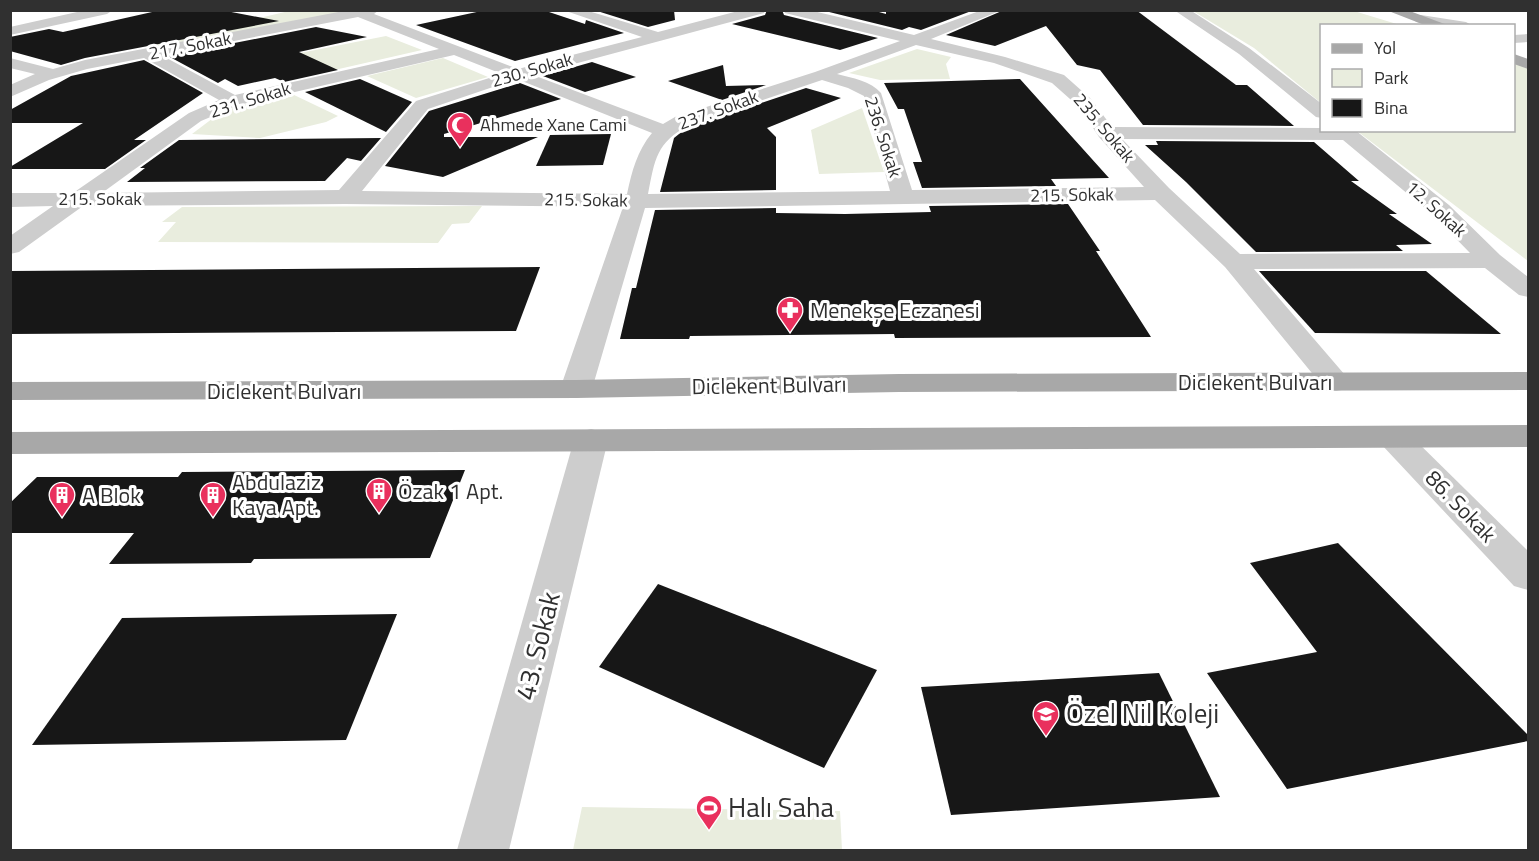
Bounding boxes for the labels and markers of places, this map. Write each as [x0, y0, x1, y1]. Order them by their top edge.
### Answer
mosque icon: Ahmede Xane Cami [445, 110, 475, 148]
place label: Ahmede Xane Cami [480, 111, 627, 138]
place label: Menekşe Eczanesi [810, 293, 980, 327]
pharmacy icon: Menekşe Eczanesi [775, 295, 805, 333]
place label: Abdulaziz Kaya Apt. [232, 465, 321, 524]
place label: Özak 1 Apt. [398, 474, 503, 508]
building icon: Özak 1 Apt. [364, 476, 394, 514]
place label: A Blok [82, 478, 141, 512]
building icon: A Blok [47, 480, 77, 518]
building icon: Abdulaziz Kaya Apt. [198, 480, 228, 518]
place label: Özel Nil Koleji [1066, 692, 1219, 733]
school or university icon: Özel Nil Koleji [1031, 699, 1061, 737]
place label: Halı Saha [728, 786, 835, 827]
sports icon: Halı Saha [694, 793, 724, 831]

